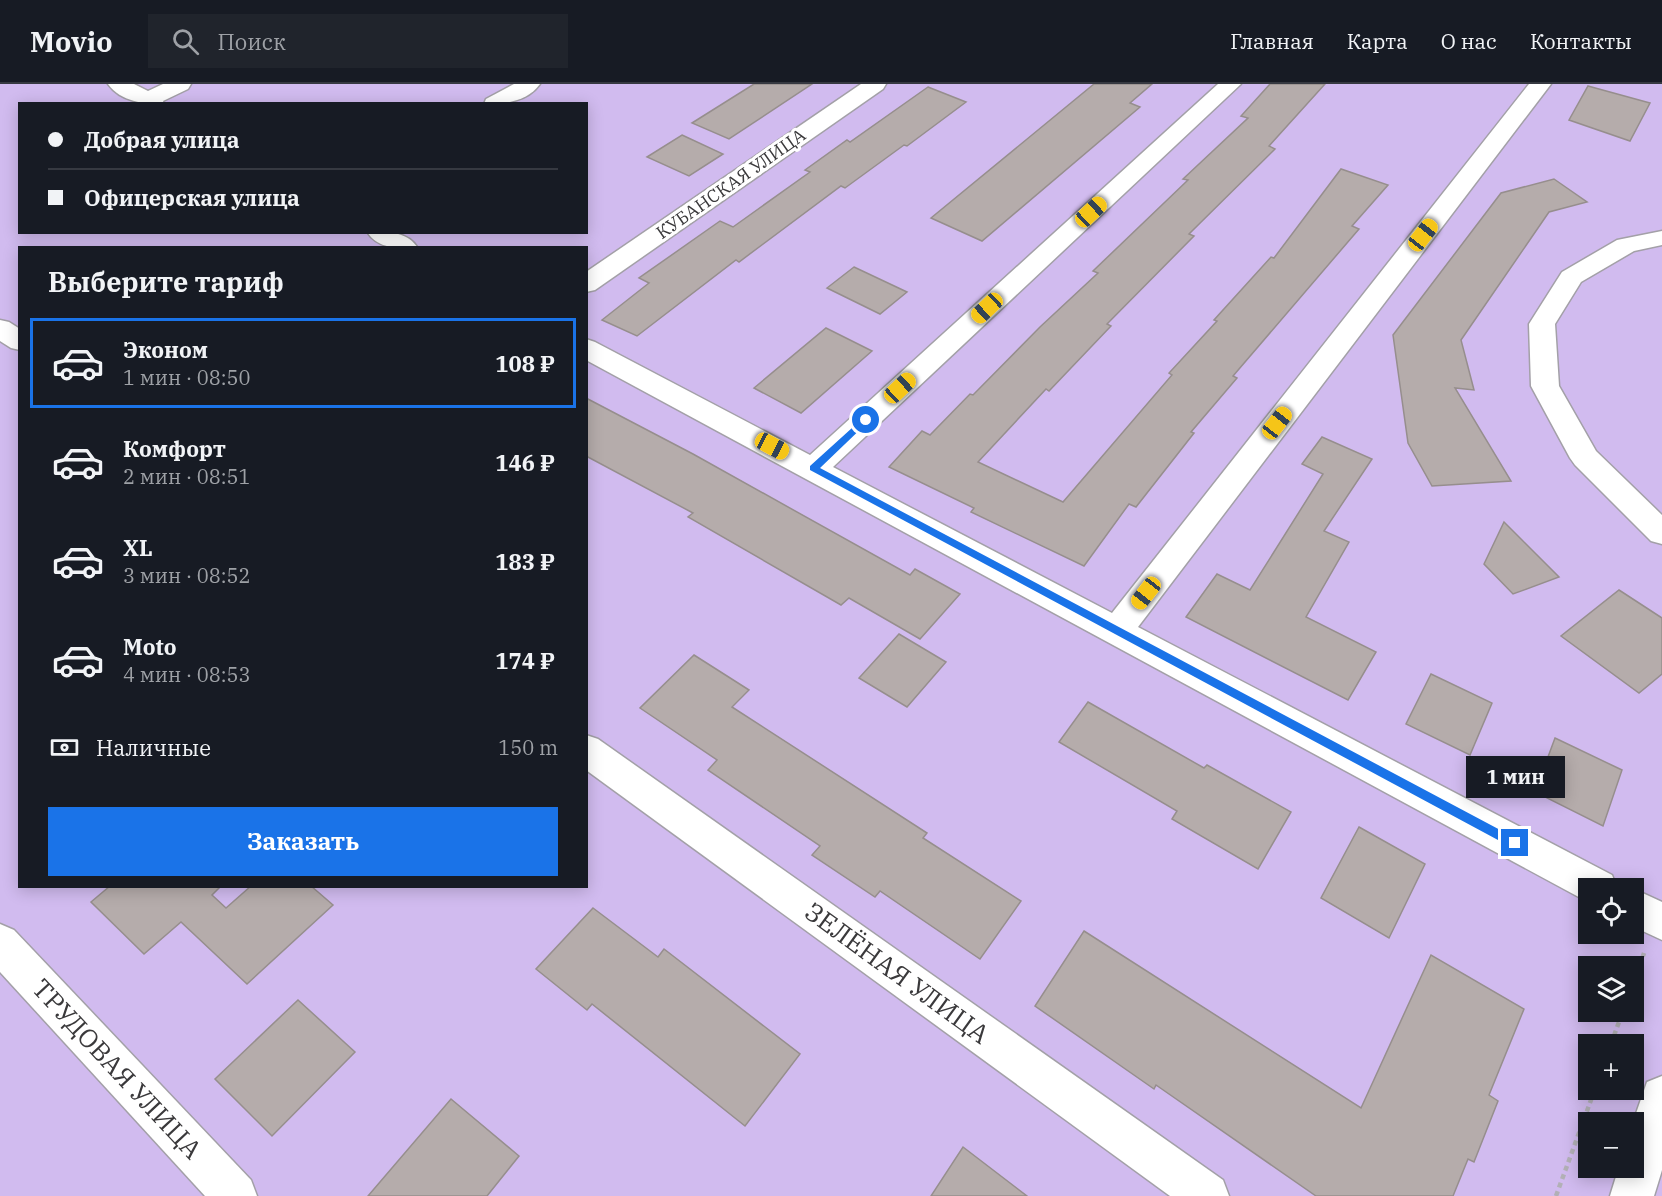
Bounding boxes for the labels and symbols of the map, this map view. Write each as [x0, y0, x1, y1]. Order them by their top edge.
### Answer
street label: КУБАНСКАЯ УЛИЦА [651, 123, 810, 244]
car [1072, 193, 1110, 231]
car [1405, 215, 1441, 255]
car [968, 289, 1006, 327]
car [881, 369, 919, 407]
car [1259, 403, 1295, 443]
route start [852, 406, 879, 433]
car [752, 430, 792, 462]
car [1128, 573, 1164, 613]
callout: 1 мин [1466, 756, 1564, 798]
route end [1501, 829, 1528, 856]
street label: ЗЕЛЁНАЯ УЛИЦА [799, 894, 997, 1051]
street label: ТРУДОВАЯ УЛИЦА [25, 971, 210, 1166]

